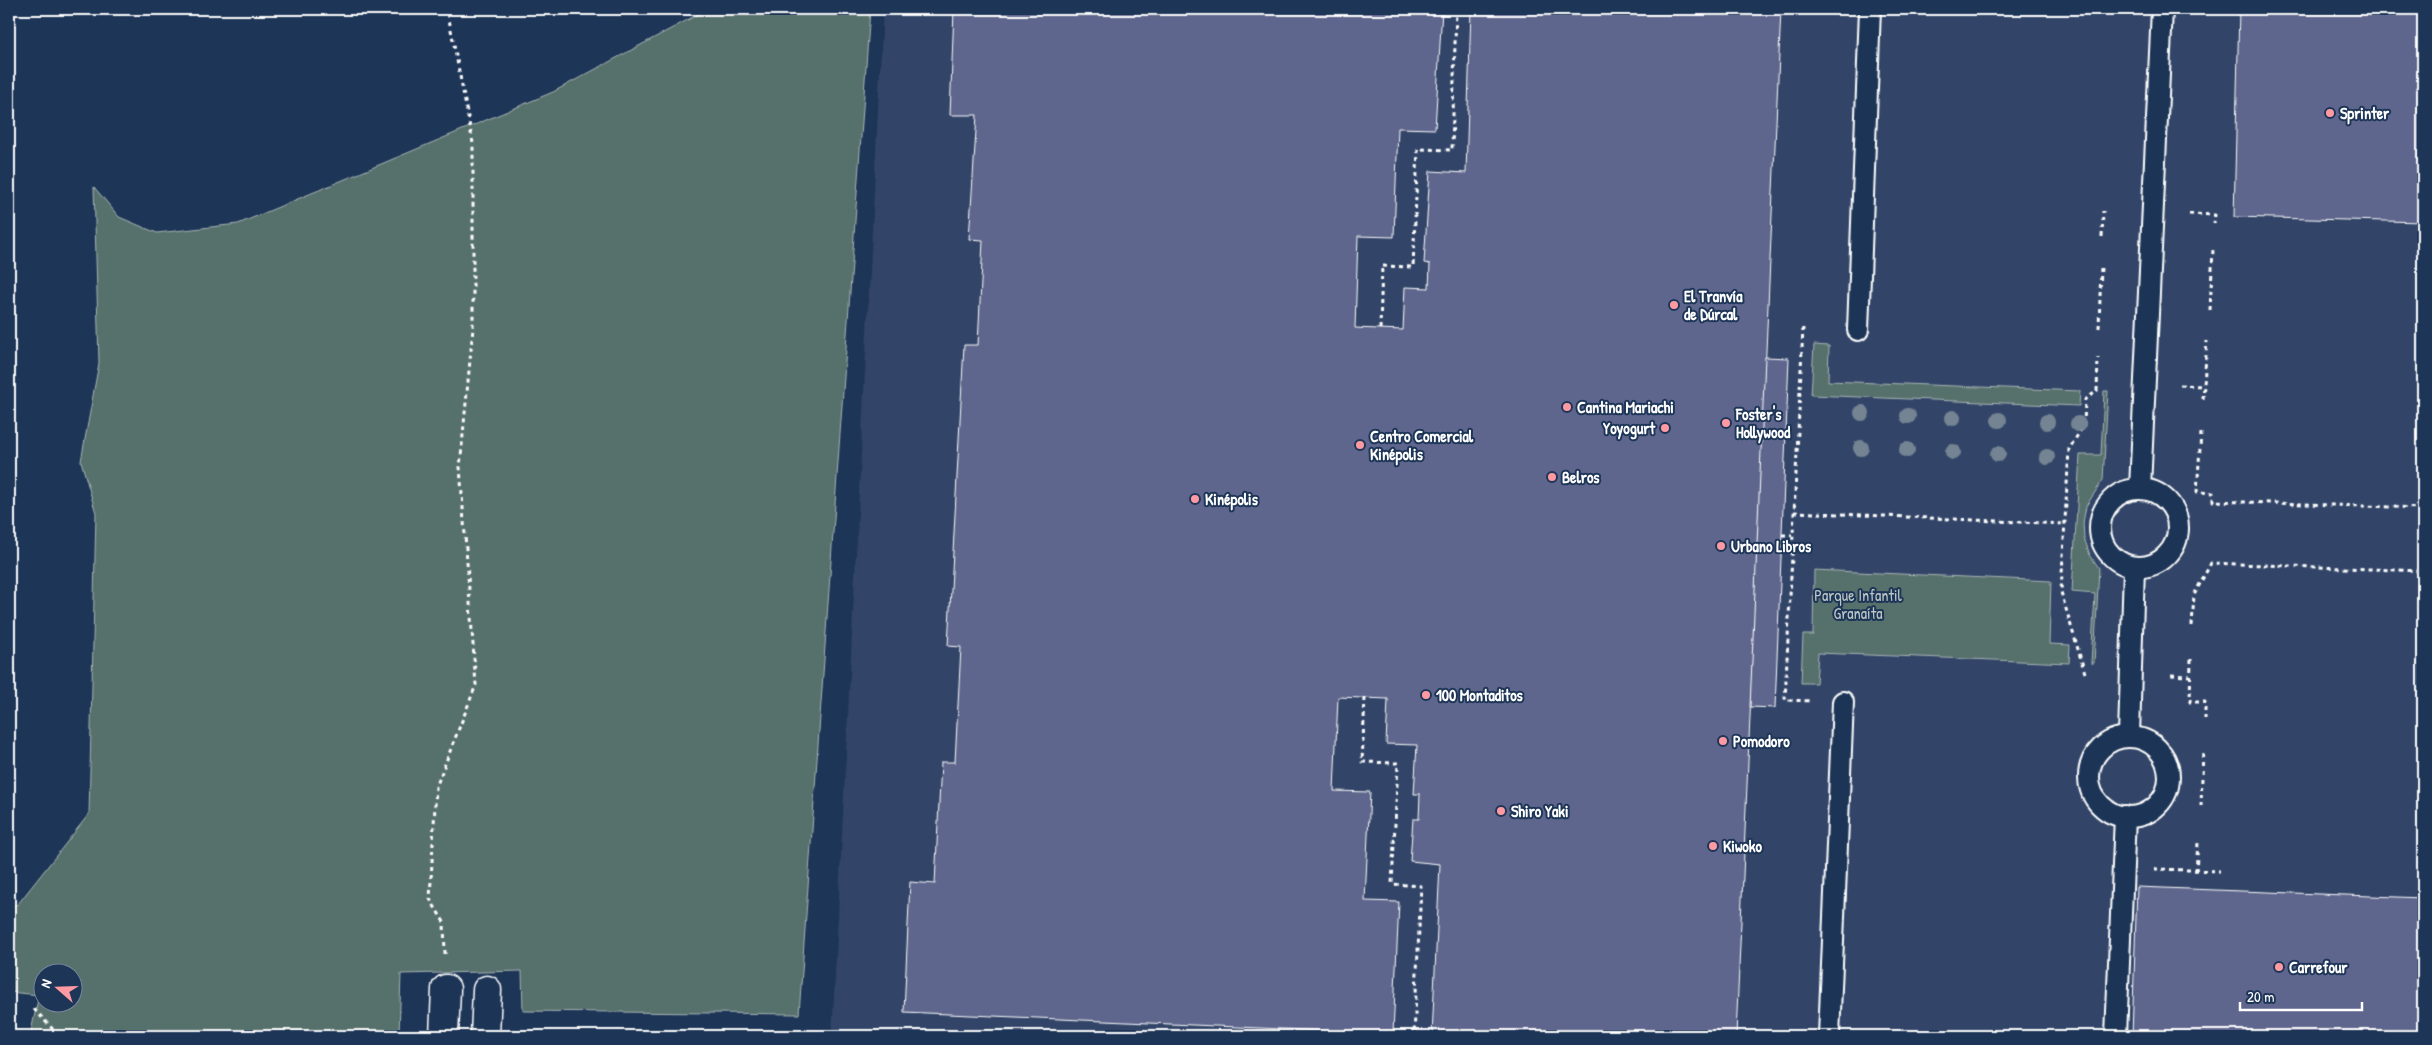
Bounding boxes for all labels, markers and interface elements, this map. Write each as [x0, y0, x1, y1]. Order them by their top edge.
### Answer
place label: Sprinter [2340, 102, 2390, 125]
marker: Sprinter [2324, 107, 2336, 119]
place label: El Tranvía de Dúrcal [1684, 285, 1743, 325]
marker: El Tranvía de Dúrcal [1668, 299, 1680, 311]
place label: Cantina Mariachi [1577, 396, 1674, 418]
marker: Cantina Mariachi [1561, 401, 1573, 413]
place label: Foster's Hollywood [1735, 403, 1791, 444]
place label: Yoyogurt [1603, 417, 1655, 440]
marker: Foster's Hollywood [1720, 417, 1732, 429]
marker: Yoyogurt [1659, 422, 1671, 434]
place label: Centro Comercial Kinépolis [1370, 425, 1474, 466]
marker: Centro Comercial Kinépolis [1354, 439, 1366, 451]
place label: Belros [1562, 466, 1600, 488]
marker: Belros [1546, 471, 1558, 483]
place label: Kinépolis [1205, 488, 1259, 511]
marker: Kinépolis [1189, 493, 1201, 505]
place label: Urbano Libros [1731, 535, 1812, 557]
marker: Urbano Libros [1715, 540, 1727, 552]
park label: Parque Infantil Granaíta [1814, 584, 1903, 624]
place label: 100 Montaditos [1436, 684, 1524, 706]
marker: 100 Montaditos [1420, 689, 1432, 701]
place label: Pomodoro [1733, 730, 1790, 752]
marker: Pomodoro [1717, 735, 1729, 747]
place label: Shiro Yaki [1511, 800, 1569, 822]
marker: Shiro Yaki [1495, 805, 1507, 817]
place label: Kiwoko [1723, 835, 1762, 857]
marker: Kiwoko [1707, 840, 1719, 852]
place label: Carrefour [2289, 956, 2348, 978]
marker: Carrefour [2273, 961, 2285, 973]
north arrow [32, 962, 82, 1012]
text: N [35, 976, 56, 990]
scale bar [2240, 980, 2362, 1012]
text: 20 m [2247, 986, 2274, 1007]

